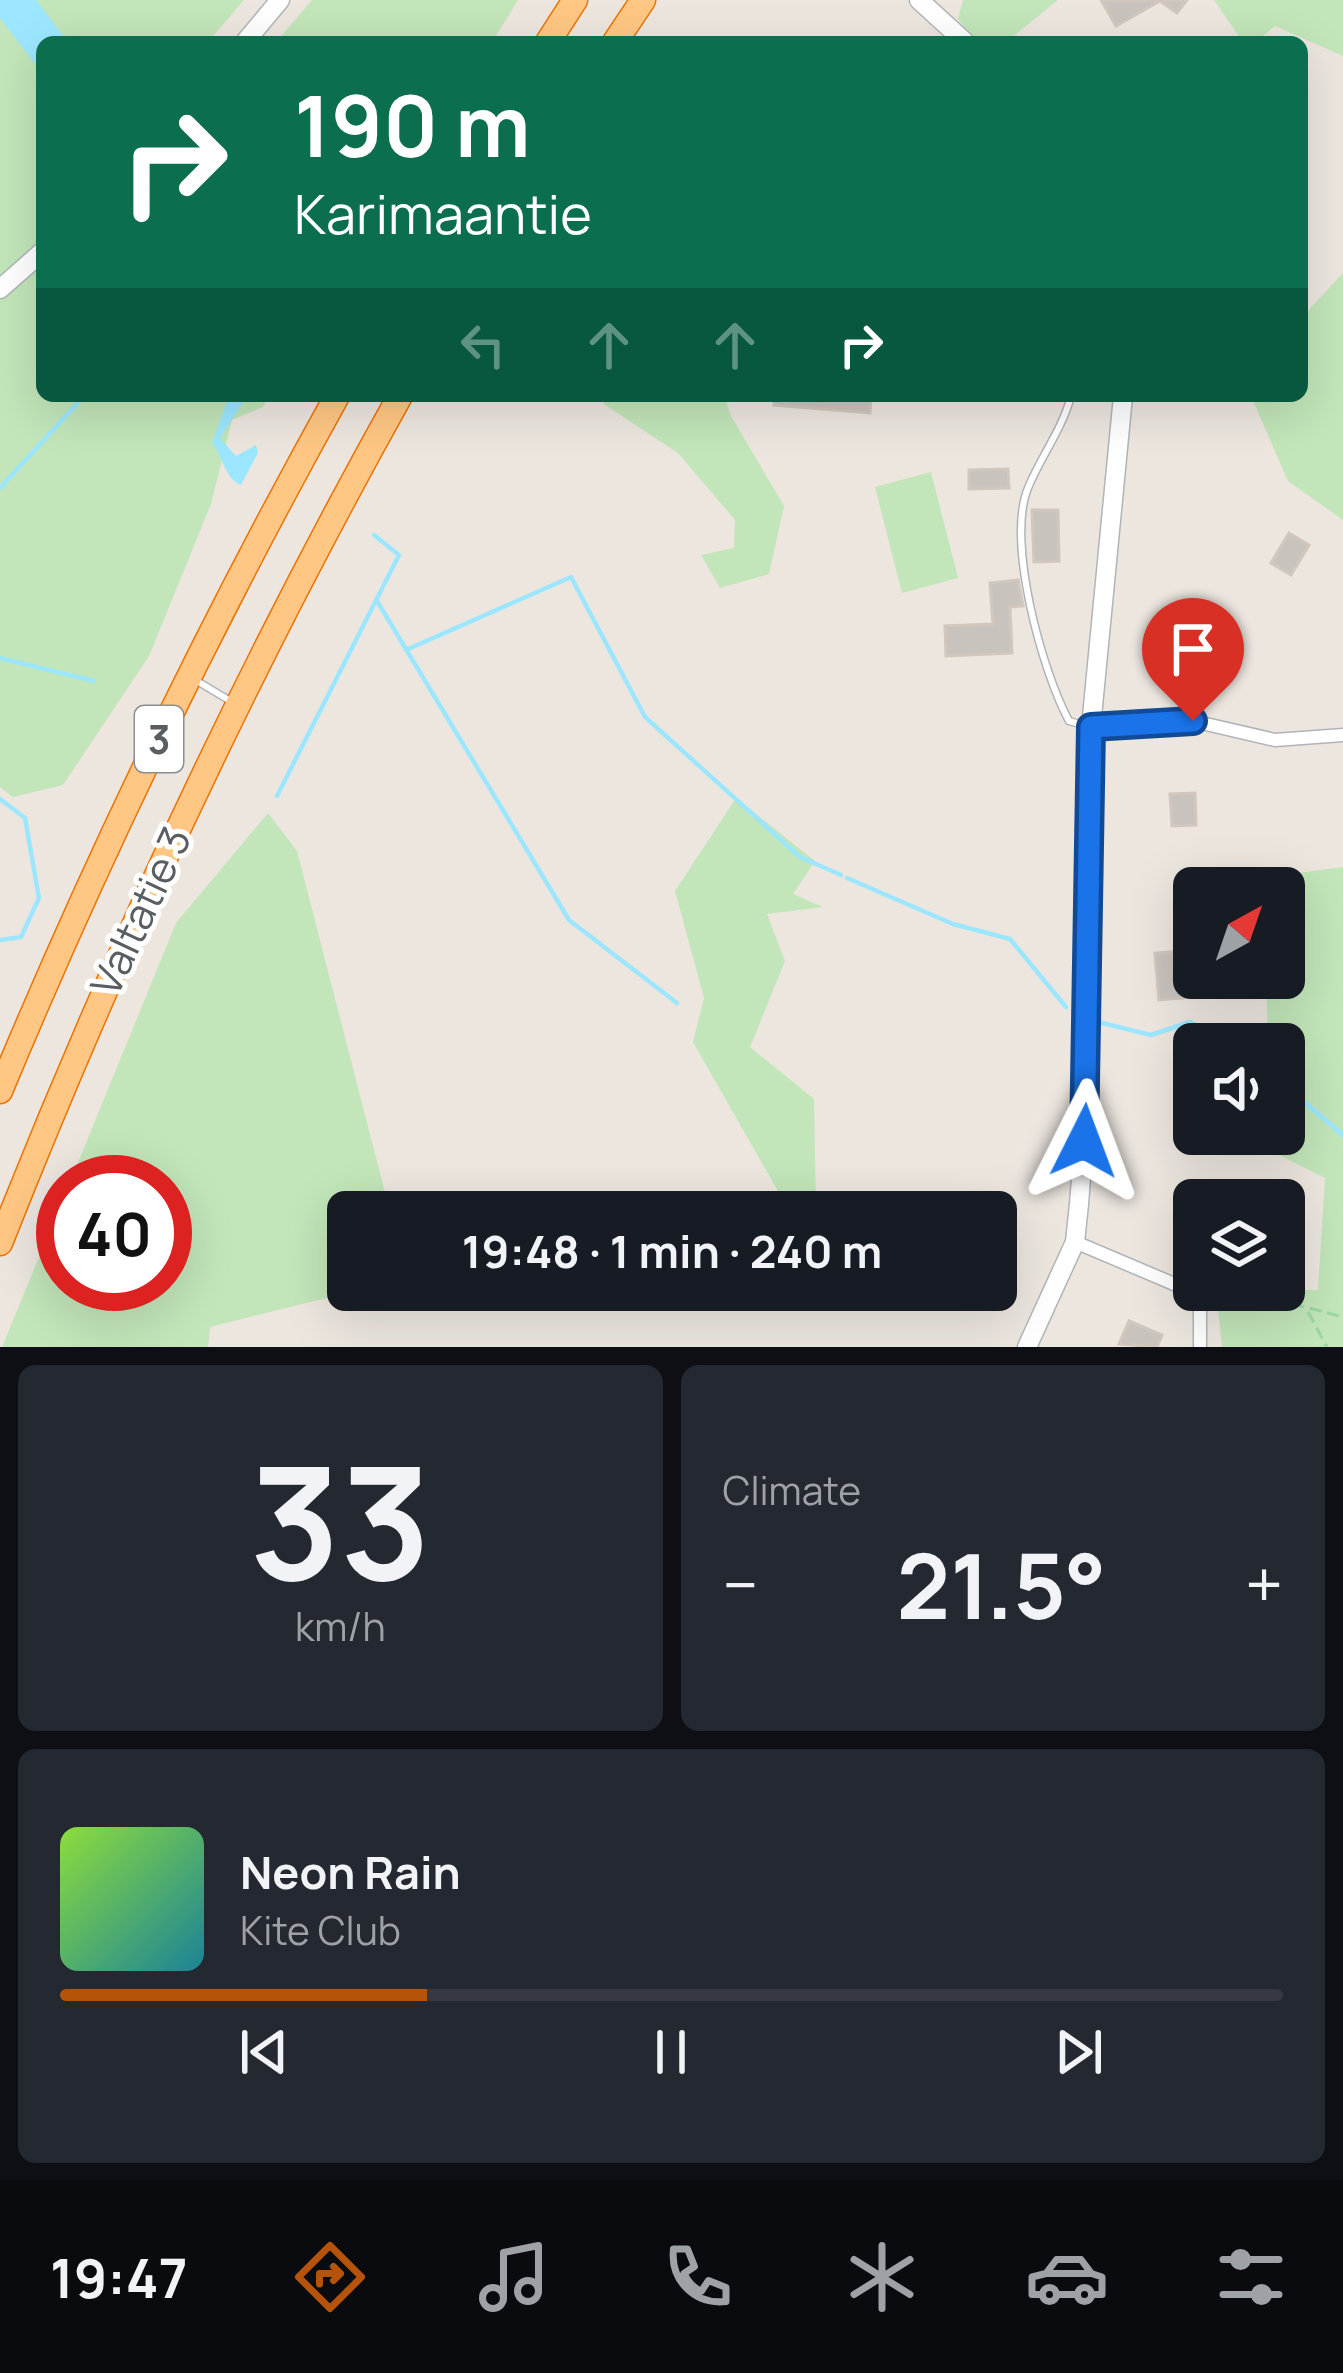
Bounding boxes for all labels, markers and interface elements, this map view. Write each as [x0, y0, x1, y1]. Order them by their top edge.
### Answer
text: 190 m [294, 67, 531, 182]
icon: right [96, 84, 252, 240]
text: Karimaantie [294, 176, 592, 250]
icon: left [450, 312, 516, 378]
icon: ahead [576, 312, 642, 378]
icon: ahead [702, 312, 768, 378]
icon: right [828, 312, 894, 378]
pin [1142, 598, 1244, 721]
icon: arrive [1160, 616, 1226, 682]
road number: 3 [135, 706, 183, 772]
street label: Valtatie 3 [76, 817, 204, 1005]
north arrow [1173, 867, 1305, 999]
map controls [1173, 867, 1305, 1311]
button: sound [1173, 1023, 1305, 1155]
position arrow [1021, 1078, 1147, 1204]
speed limit sign: 40 [36, 1155, 192, 1311]
button: layers [1173, 1179, 1305, 1311]
text: 19:48 · 1 min · 240 m [462, 1220, 882, 1282]
text: 33 [250, 1414, 431, 1627]
text: Climate [723, 1463, 861, 1517]
text: 21.5° [897, 1523, 1107, 1646]
text: − [723, 1539, 758, 1629]
text: + [1245, 1539, 1283, 1629]
text: km/h [295, 1599, 386, 1653]
text: Neon Rain [240, 1841, 461, 1903]
text: Kite Club [240, 1903, 401, 1957]
icon: previous [231, 2019, 297, 2085]
icon: pause [638, 2019, 704, 2085]
icon: next [1046, 2019, 1112, 2085]
icon: directions [288, 2235, 372, 2319]
icon: music [472, 2235, 556, 2319]
icon: phone [656, 2235, 740, 2319]
icon: climate [840, 2235, 924, 2319]
icon: car [1025, 2235, 1109, 2319]
icon: filters [1209, 2235, 1293, 2319]
text: 19:47 [50, 2240, 188, 2314]

